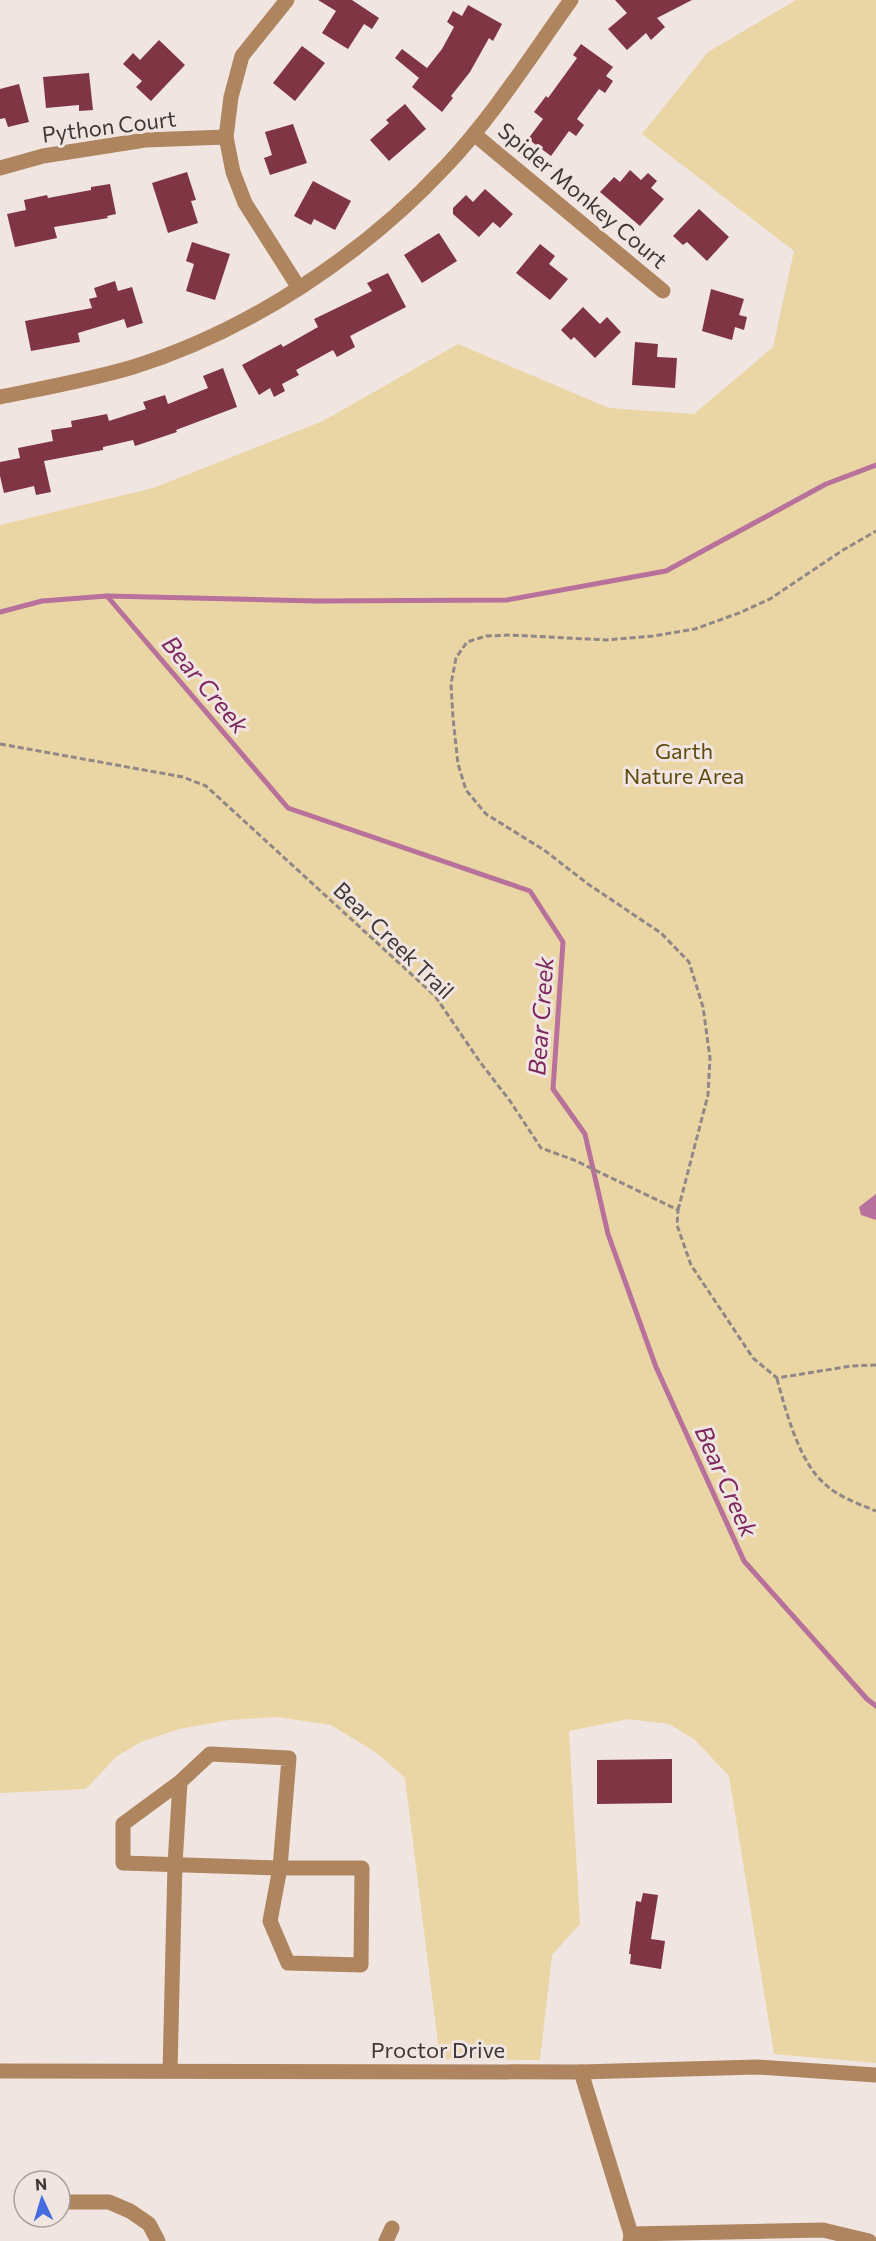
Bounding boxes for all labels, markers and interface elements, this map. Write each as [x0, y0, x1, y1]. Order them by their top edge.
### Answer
street label: Python Court [40, 104, 178, 148]
street label: Spider Monkey Court [493, 116, 673, 274]
water label: Bear Creek [157, 629, 256, 740]
park label: Garth Nature Area [624, 737, 744, 789]
street label: Bear Creek Trail [328, 876, 460, 1004]
water label: Bear Creek [521, 955, 559, 1076]
water label: Bear Creek [690, 1421, 765, 1542]
street label: Proctor Drive [371, 2036, 505, 2063]
north arrow [12, 2169, 72, 2229]
text: N [34, 2174, 48, 2193]

